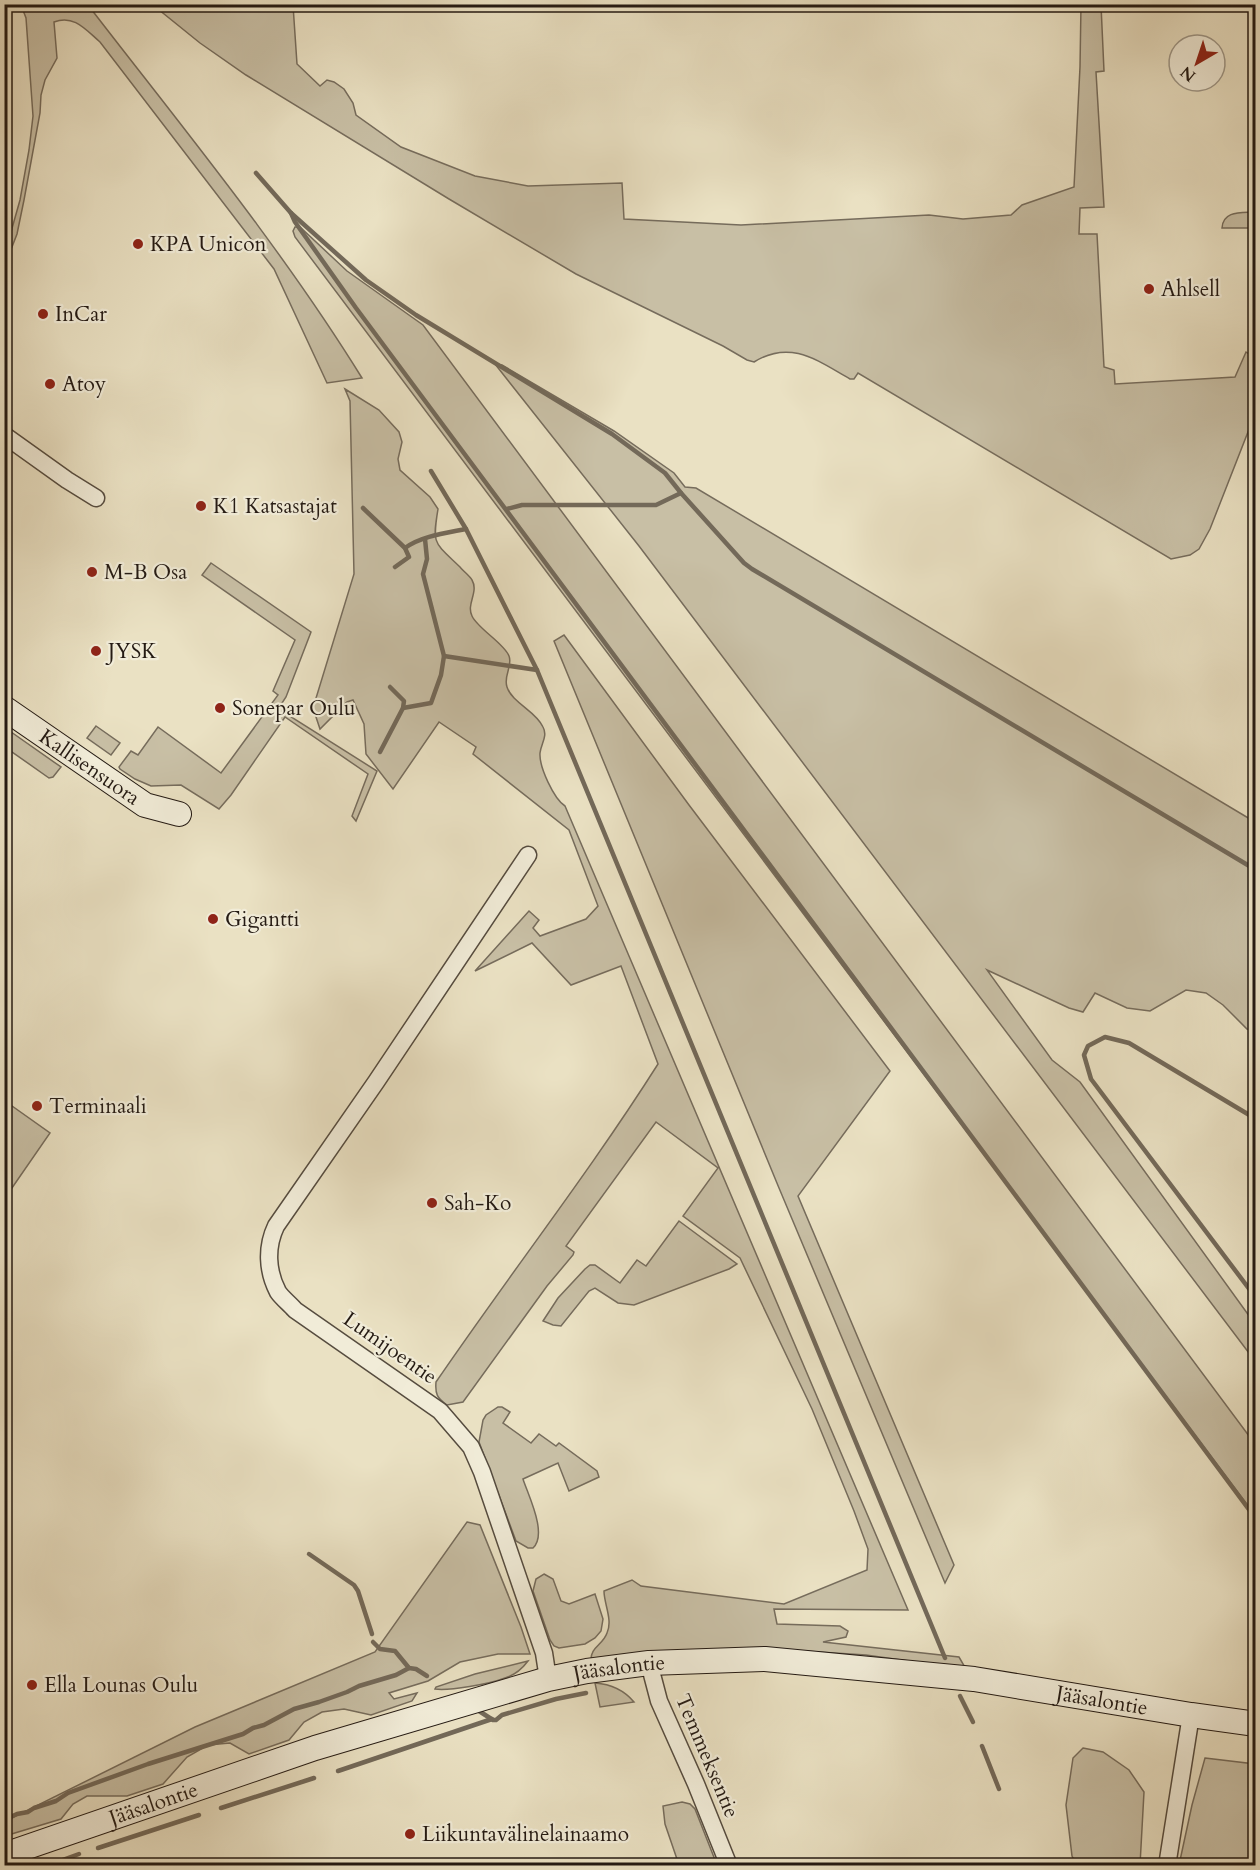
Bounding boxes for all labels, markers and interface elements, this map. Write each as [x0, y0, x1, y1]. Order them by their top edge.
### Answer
north arrow [1167, 33, 1227, 93]
text: N [1176, 61, 1201, 87]
place label: KPA Unicon [150, 230, 267, 259]
marker: KPA Unicon [131, 237, 145, 251]
place label: Ahlsell [1161, 275, 1220, 304]
marker: Ahlsell [1142, 282, 1156, 296]
place label: InCar [55, 300, 107, 329]
marker: InCar [36, 307, 50, 321]
place label: Atoy [62, 370, 106, 399]
marker: Atoy [43, 377, 57, 391]
place label: K1 Katsastajat [213, 492, 337, 521]
marker: K1 Katsastajat [194, 499, 208, 513]
place label: M-B Osa [104, 558, 187, 587]
marker: M-B Osa [85, 565, 99, 579]
place label: JYSK [105, 637, 157, 666]
marker: JYSK [89, 644, 103, 658]
place label: Sonepar Oulu [232, 694, 355, 723]
marker: Sonepar Oulu [213, 701, 227, 715]
street label: Kallisensuora [33, 722, 146, 812]
place label: Gigantti [225, 905, 300, 934]
marker: Gigantti [206, 912, 220, 926]
place label: Terminaali [49, 1092, 147, 1121]
marker: Terminaali [30, 1099, 44, 1113]
place label: Sah-Ko [444, 1189, 511, 1218]
marker: Sah-Ko [425, 1196, 439, 1210]
street label: Lumijoentie [337, 1305, 443, 1391]
street label: Jääsalontie [567, 1648, 665, 1689]
place label: Ella Lounas Oulu [44, 1671, 198, 1700]
marker: Ella Lounas Oulu [25, 1678, 39, 1692]
street label: Jääsalontie [1051, 1678, 1150, 1722]
street label: Temmeksentie [668, 1690, 746, 1822]
street label: Jääsalontie [102, 1775, 202, 1833]
place label: Liikuntavälinelainaamo [422, 1820, 629, 1849]
marker: Liikuntavälinelainaamo [403, 1827, 417, 1841]

